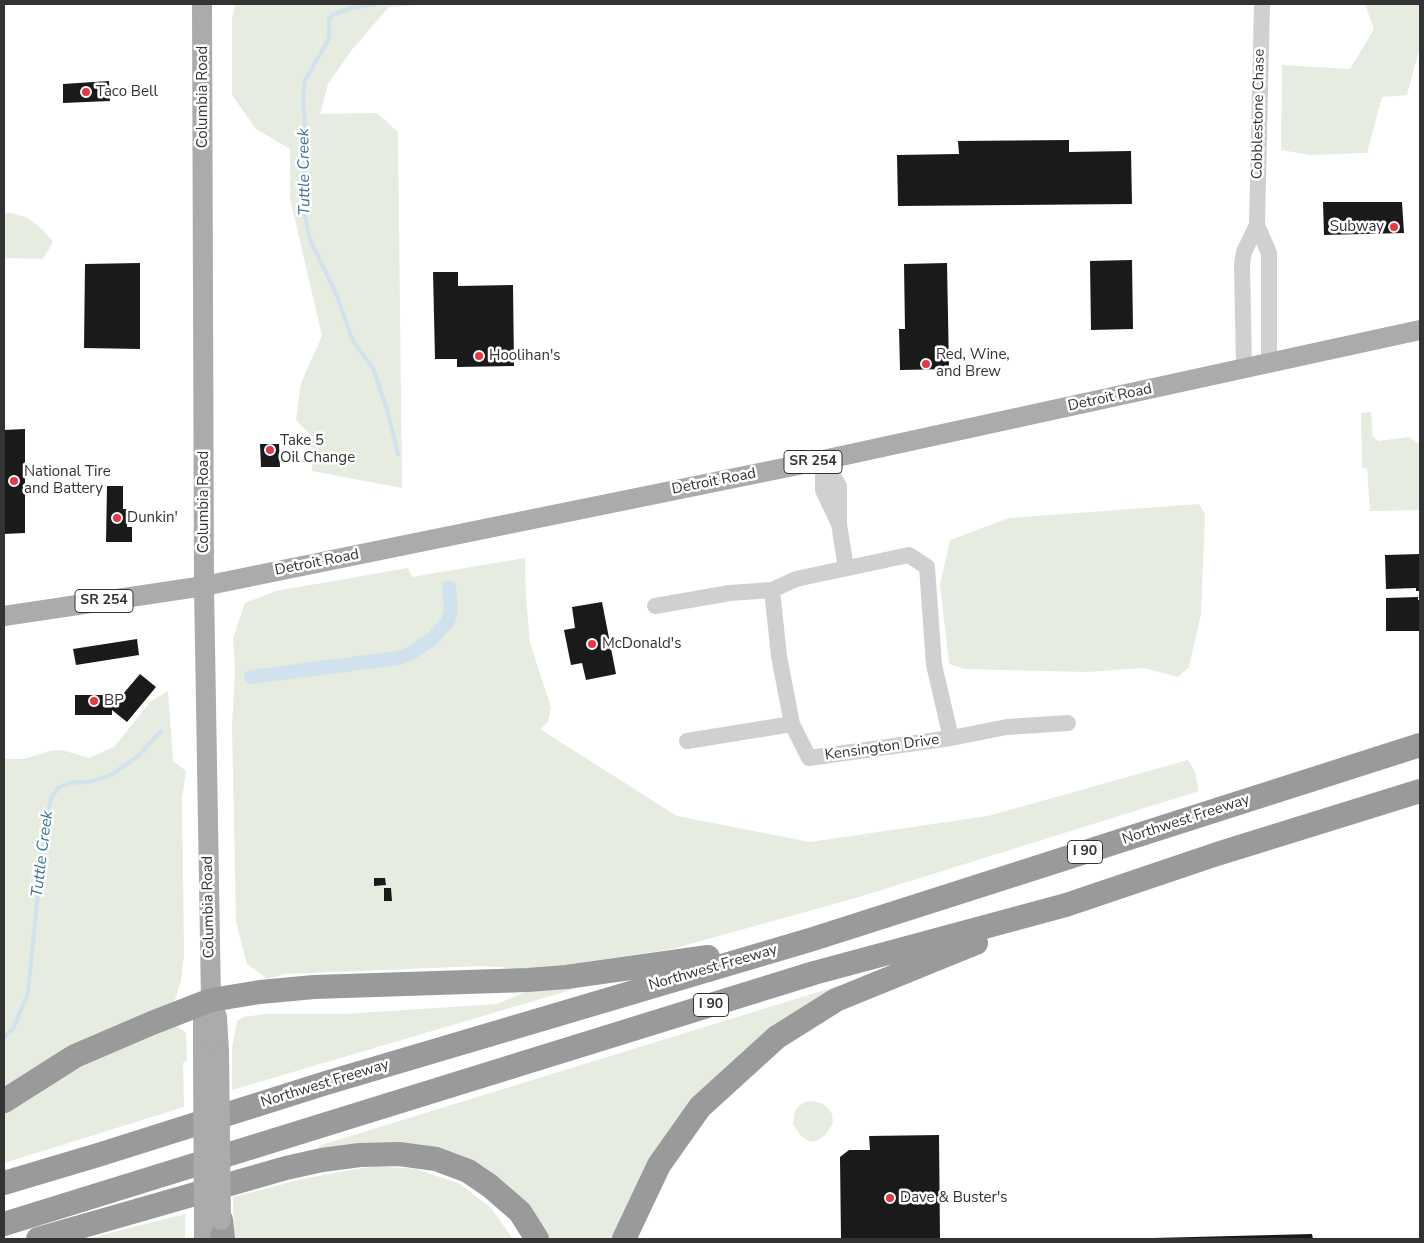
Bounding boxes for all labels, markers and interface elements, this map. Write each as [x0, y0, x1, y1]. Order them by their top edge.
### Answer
street label: Columbia Road [194, 46, 212, 148]
street label: Cobblestone Chase [1249, 49, 1269, 179]
place label: Taco Bell [96, 83, 158, 101]
marker: Taco Bell [80, 86, 92, 98]
water label: Tuttle Creek [295, 128, 315, 216]
place label: Subway [1330, 218, 1384, 236]
marker: Subway [1388, 221, 1400, 233]
place label: Red, Wine, and Brew [936, 346, 1010, 381]
place label: Hoolihan's [489, 347, 561, 365]
marker: Hoolihan's [473, 350, 485, 362]
marker: Red, Wine, and Brew [920, 358, 932, 370]
street label: Detroit Road [1066, 380, 1154, 416]
place label: Take 5 Oil Change [280, 432, 355, 467]
marker: Take 5 Oil Change [264, 444, 276, 456]
street label: Columbia Road [195, 451, 213, 553]
road number: SR 254 [784, 451, 842, 474]
place label: National Tire and Battery [24, 463, 111, 498]
street label: Detroit Road [670, 465, 758, 499]
marker: National Tire and Battery [8, 475, 20, 487]
place label: Dunkin' [127, 509, 178, 527]
marker: Dunkin' [111, 512, 123, 524]
street label: Detroit Road [273, 546, 361, 580]
road number: SR 254 [75, 590, 133, 612]
place label: McDonald's [602, 635, 681, 653]
marker: McDonald's [586, 638, 598, 650]
place label: BP [104, 692, 124, 710]
marker: BP [88, 695, 100, 707]
street label: Kensington Drive [824, 731, 940, 765]
street label: Northwest Freeway [1120, 791, 1252, 849]
water label: Tuttle Creek [28, 810, 58, 898]
road number: I 90 [1068, 840, 1102, 864]
street label: Columbia Road [199, 856, 219, 958]
street label: Northwest Freeway [647, 941, 779, 995]
road number: I 90 [694, 994, 728, 1016]
street label: Northwest Freeway [259, 1056, 391, 1112]
place label: Dave & Buster's [900, 1189, 1007, 1207]
marker: Dave & Buster's [884, 1192, 896, 1204]

